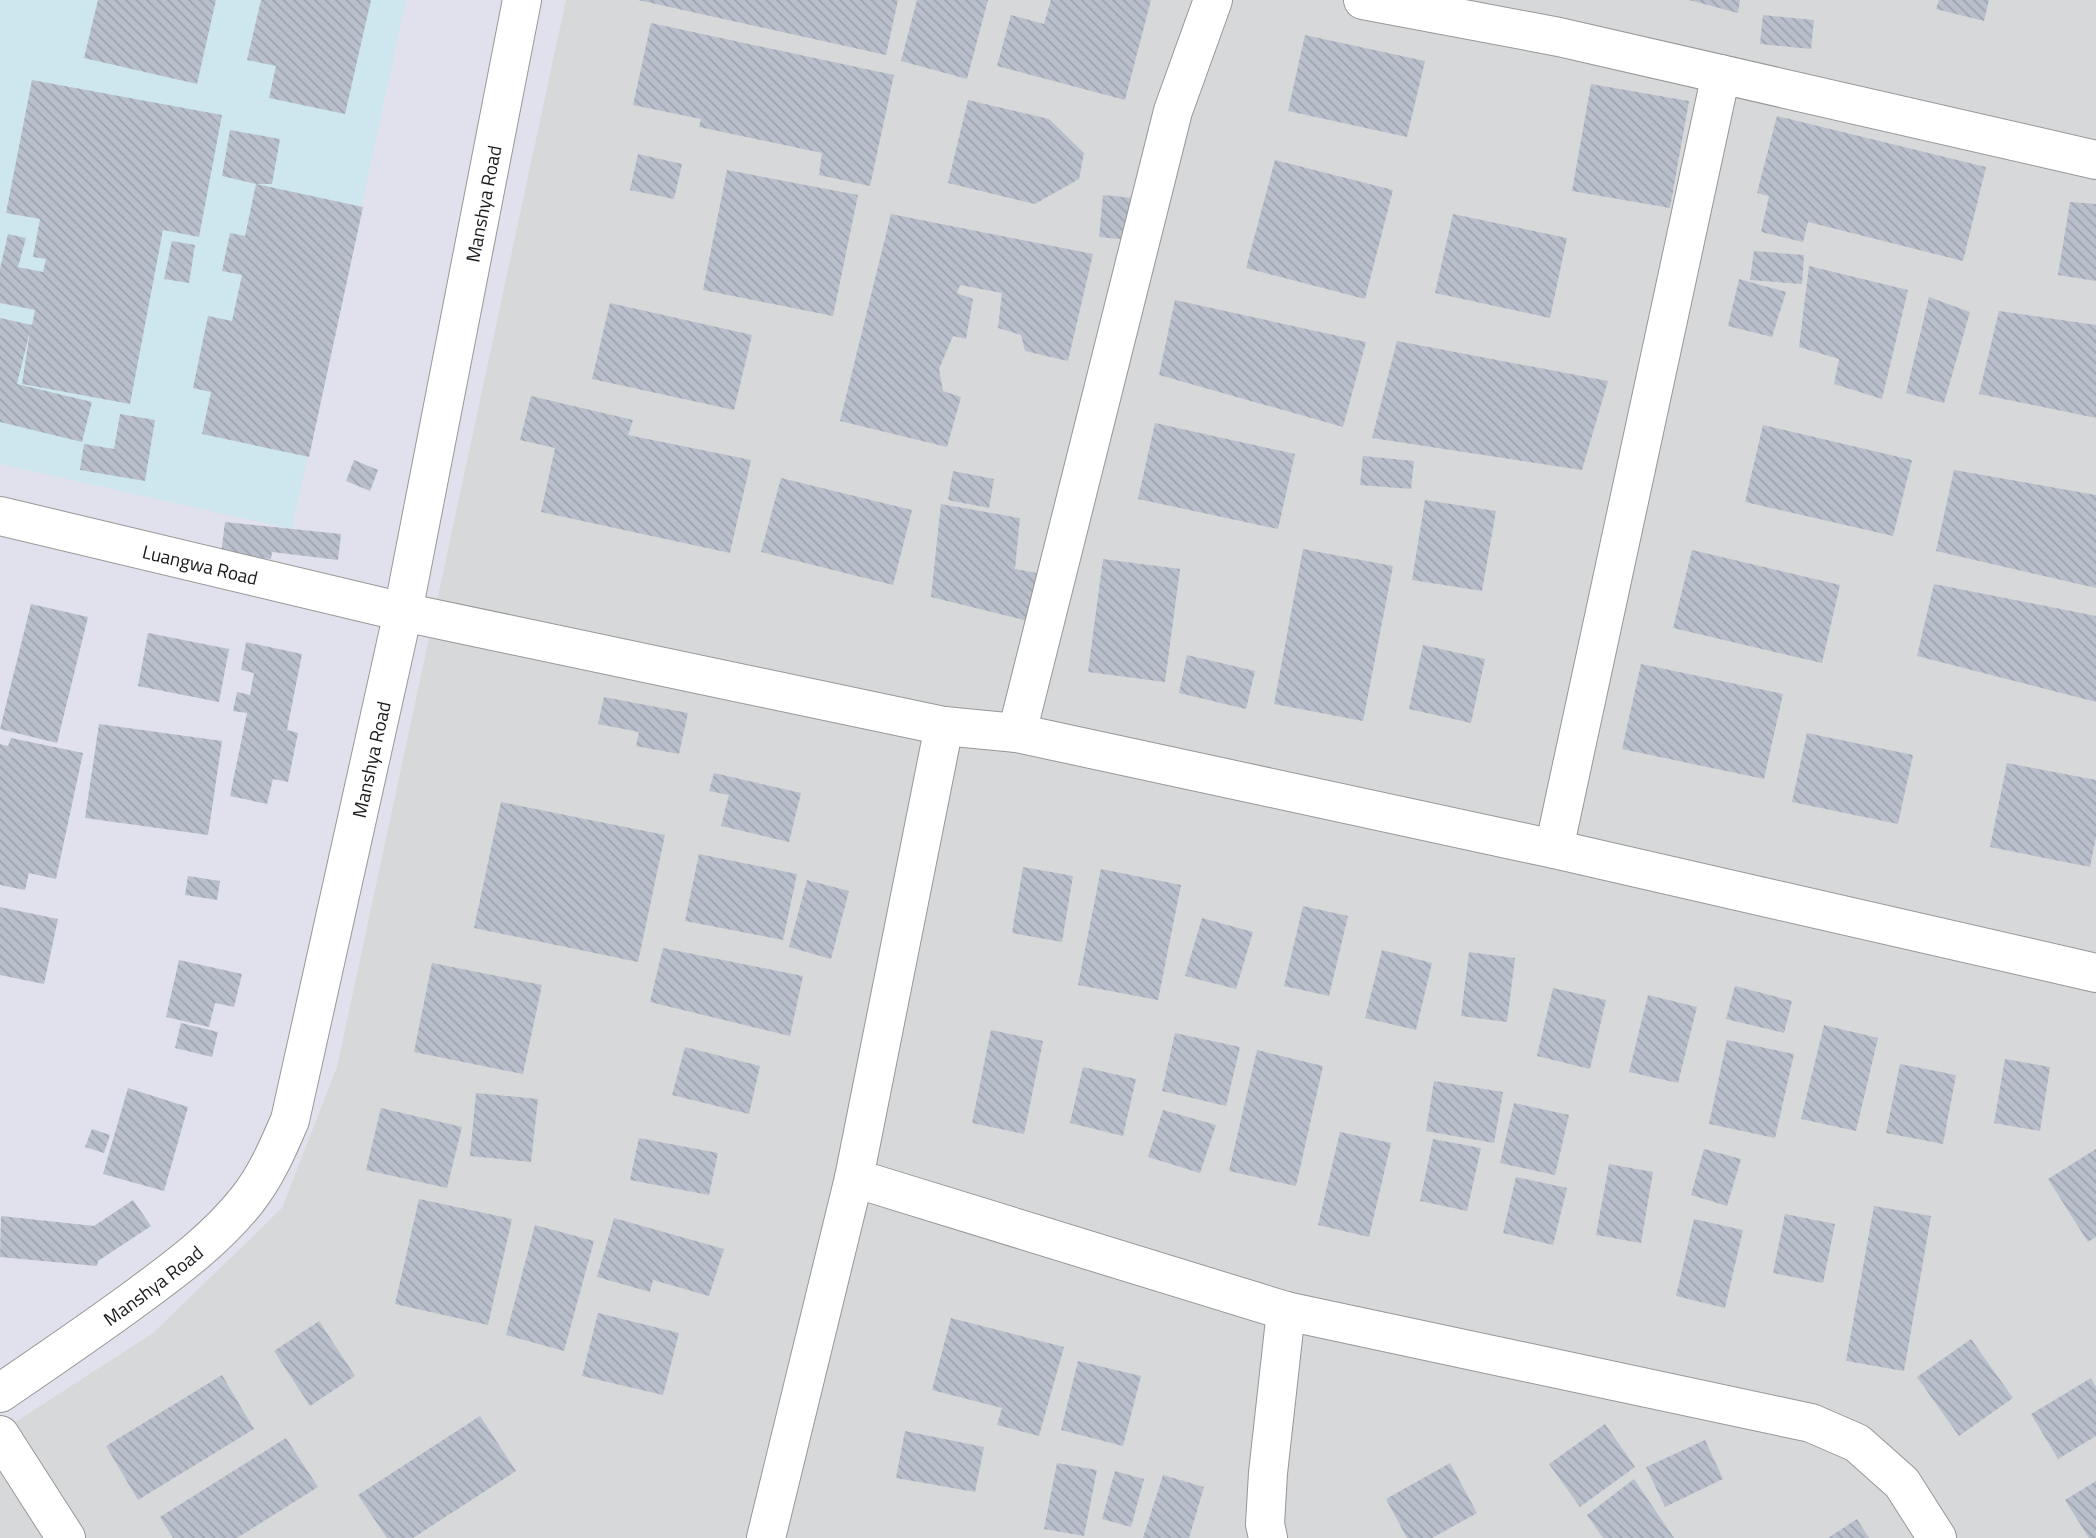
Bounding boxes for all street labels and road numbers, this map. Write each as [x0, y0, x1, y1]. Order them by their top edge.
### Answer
street label: Manshya Road [457, 143, 508, 265]
street label: Luangwa Road [140, 536, 261, 592]
street label: Manshya Road [343, 698, 397, 820]
street label: Manshya Road [97, 1238, 209, 1332]

